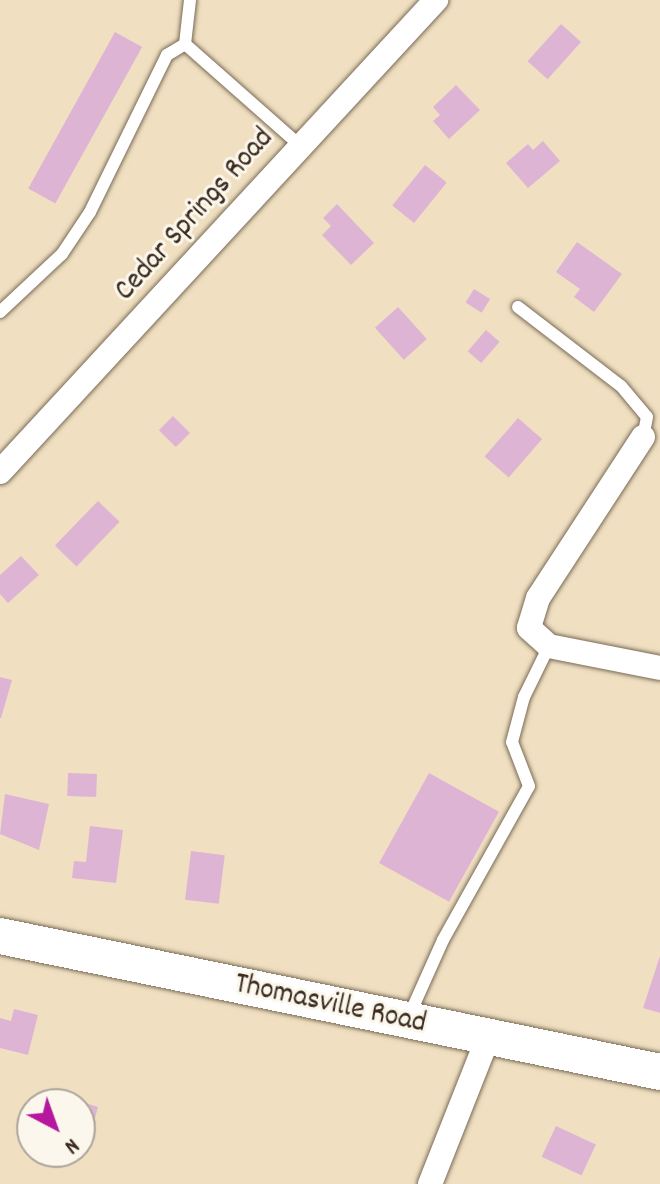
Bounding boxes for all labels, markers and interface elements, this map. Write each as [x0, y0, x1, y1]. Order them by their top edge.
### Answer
street label: Cedar Springs Road [109, 122, 283, 310]
street label: Thomasville Road [231, 968, 429, 1044]
north arrow [16, 1088, 96, 1168]
text: N [56, 1130, 85, 1160]

